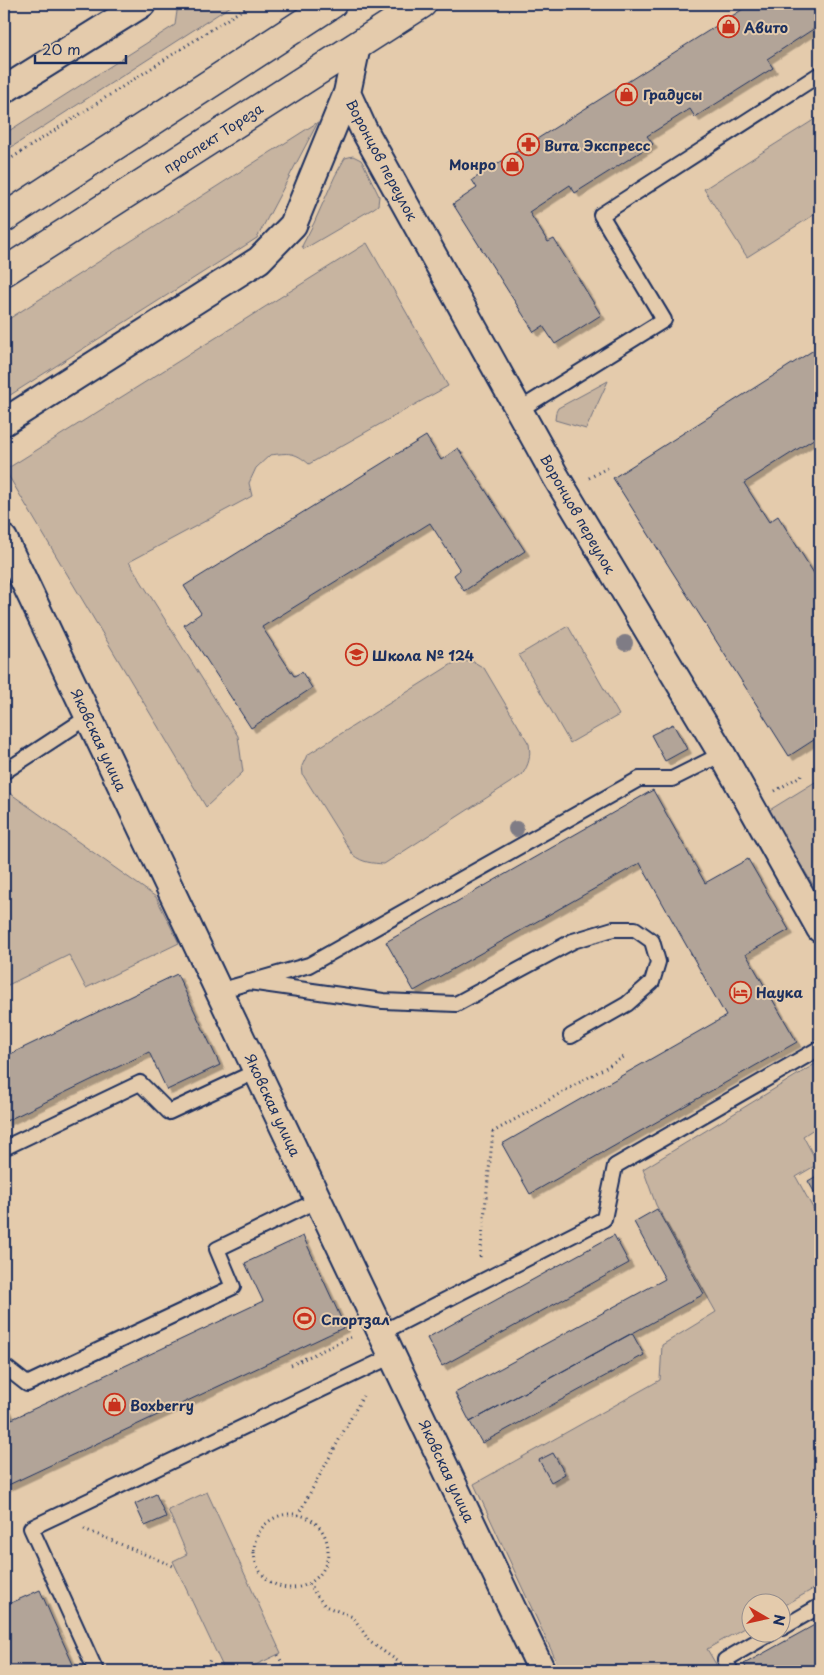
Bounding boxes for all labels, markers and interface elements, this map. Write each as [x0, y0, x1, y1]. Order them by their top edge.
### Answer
shop icon: Авито [716, 15, 740, 39]
place label: Авито [744, 17, 788, 38]
scale bar [35, 32, 126, 64]
text: 20 m [42, 37, 81, 60]
shop icon: Градусы [615, 82, 639, 106]
place label: Градусы [643, 84, 702, 105]
street label: Воронцов переулок [341, 95, 423, 225]
street label: проспект Тореза [159, 98, 267, 178]
pharmacy icon: Вита Экспресс [516, 133, 540, 157]
place label: Вита Экспресс [544, 135, 651, 156]
shop icon: Монро [500, 152, 524, 176]
place label: Монро [449, 154, 496, 175]
street label: Воронцов переулок [535, 450, 621, 578]
school or university icon: Школа № 124 [344, 643, 368, 667]
place label: Школа № 124 [372, 645, 474, 666]
street label: Яковская улица [66, 685, 132, 795]
hotel icon: Наука [728, 980, 752, 1004]
place label: Наука [756, 982, 803, 1003]
street label: Яковская улица [240, 1050, 306, 1160]
sports icon: Спортзал [293, 1307, 317, 1331]
place label: Спортзал [321, 1309, 390, 1330]
shop icon: Boxberry [102, 1393, 126, 1417]
place label: Boxberry [130, 1395, 194, 1416]
street label: Яковская улица [414, 1416, 480, 1526]
north arrow [742, 1592, 792, 1642]
text: N [768, 1613, 791, 1627]

